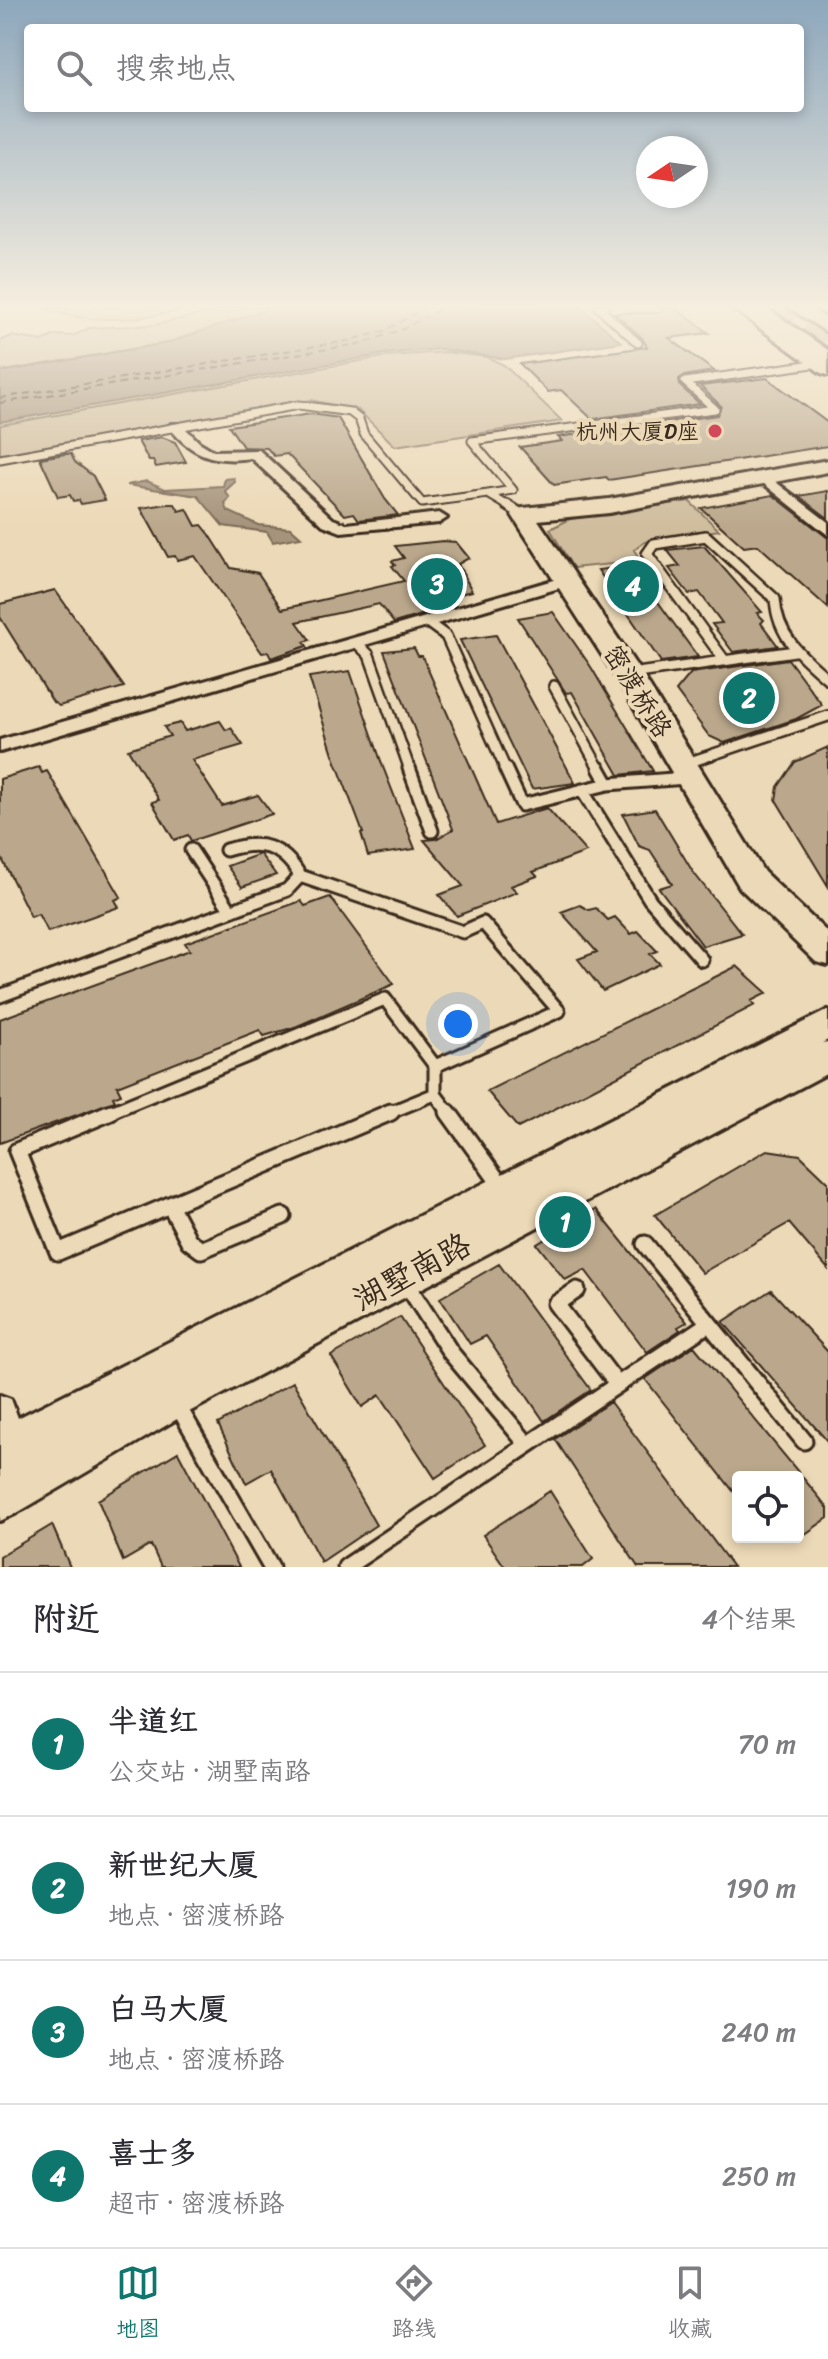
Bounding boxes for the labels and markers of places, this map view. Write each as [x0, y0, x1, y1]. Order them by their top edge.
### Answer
place label: 杭州大厦D座 [576, 412, 699, 451]
marker: 杭州大厦D座 [706, 422, 724, 440]
pin: 3 [411, 554, 463, 614]
pin: 4 [607, 556, 659, 616]
pin: 2 [723, 668, 775, 728]
pin: 1 [539, 1192, 591, 1252]

